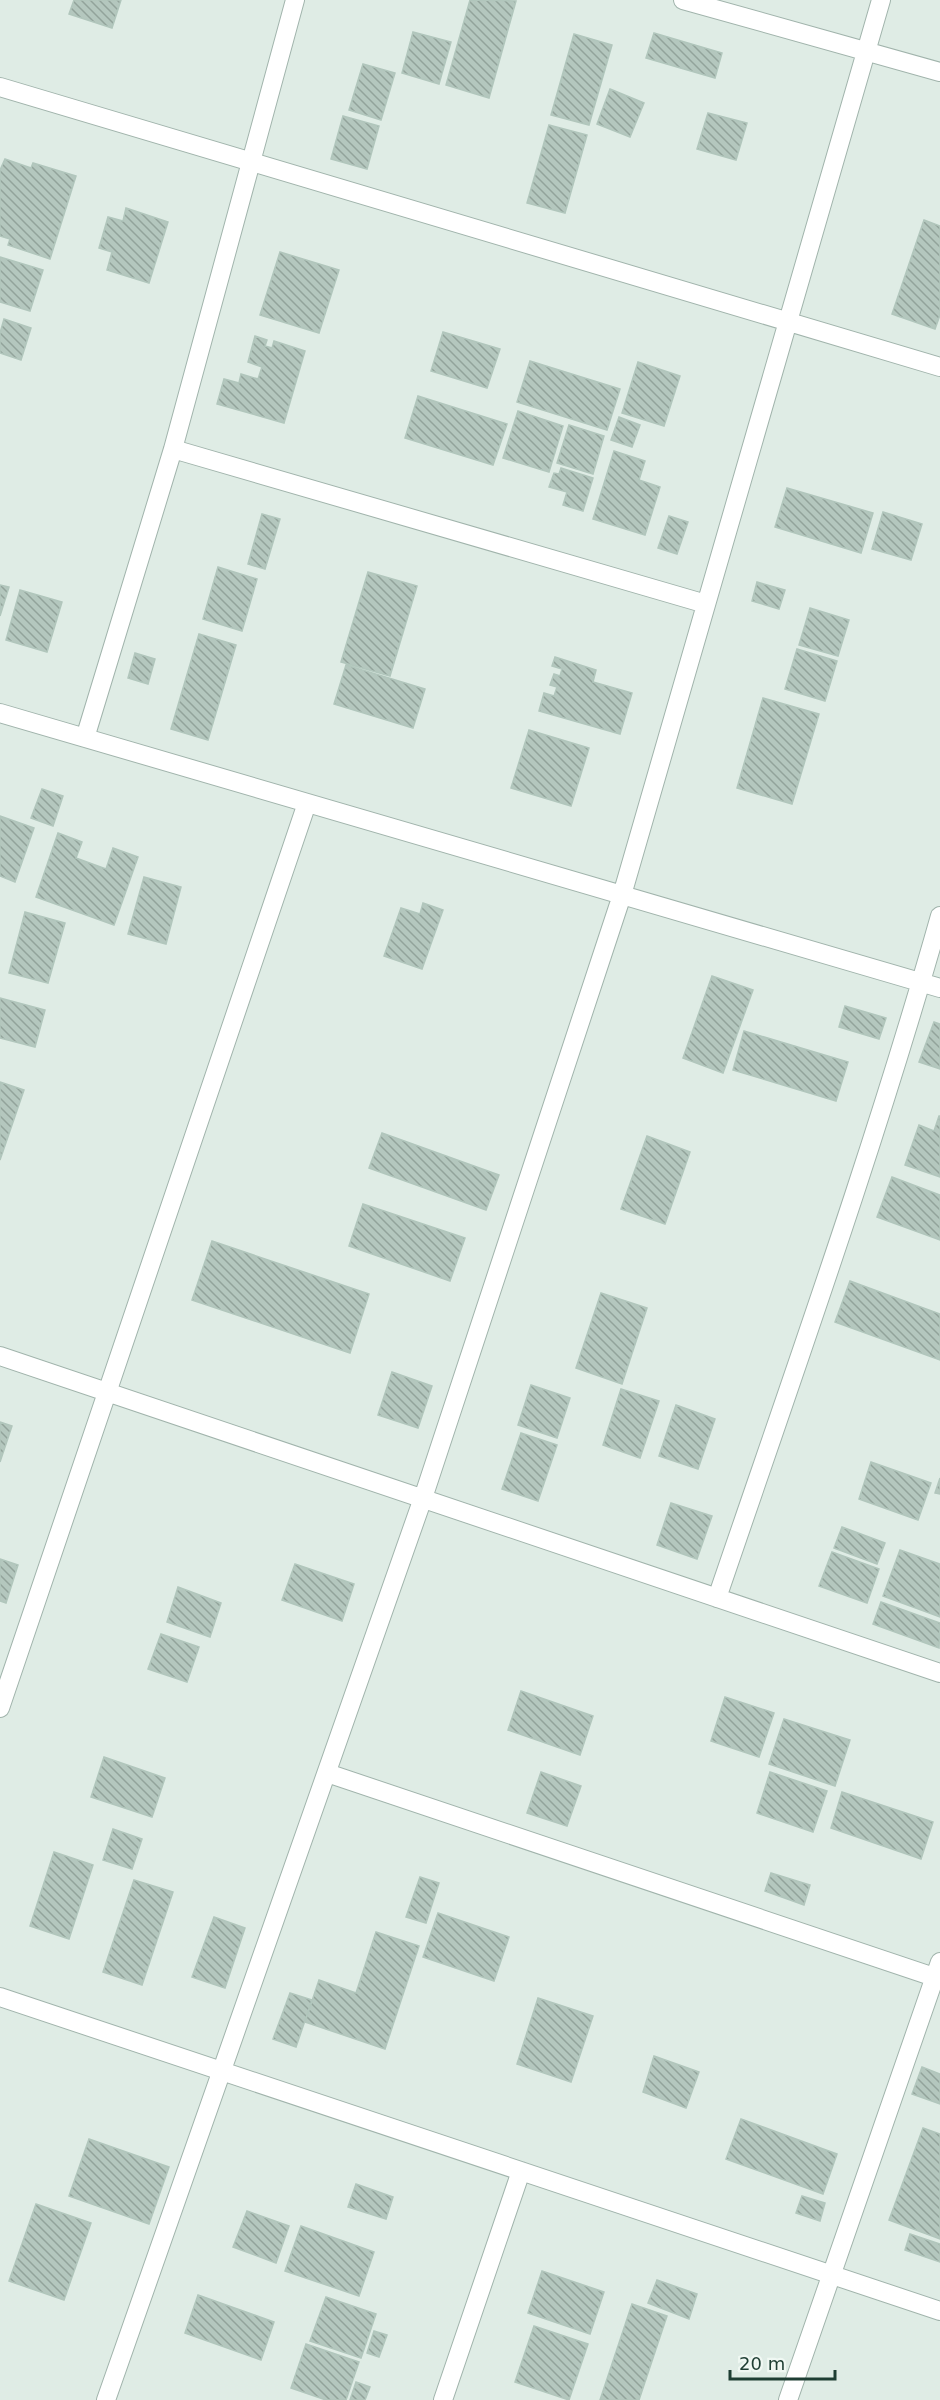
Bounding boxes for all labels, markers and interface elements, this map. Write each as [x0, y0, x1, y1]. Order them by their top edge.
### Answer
scale bar [730, 2343, 835, 2381]
text: 20 m [739, 2353, 785, 2374]

